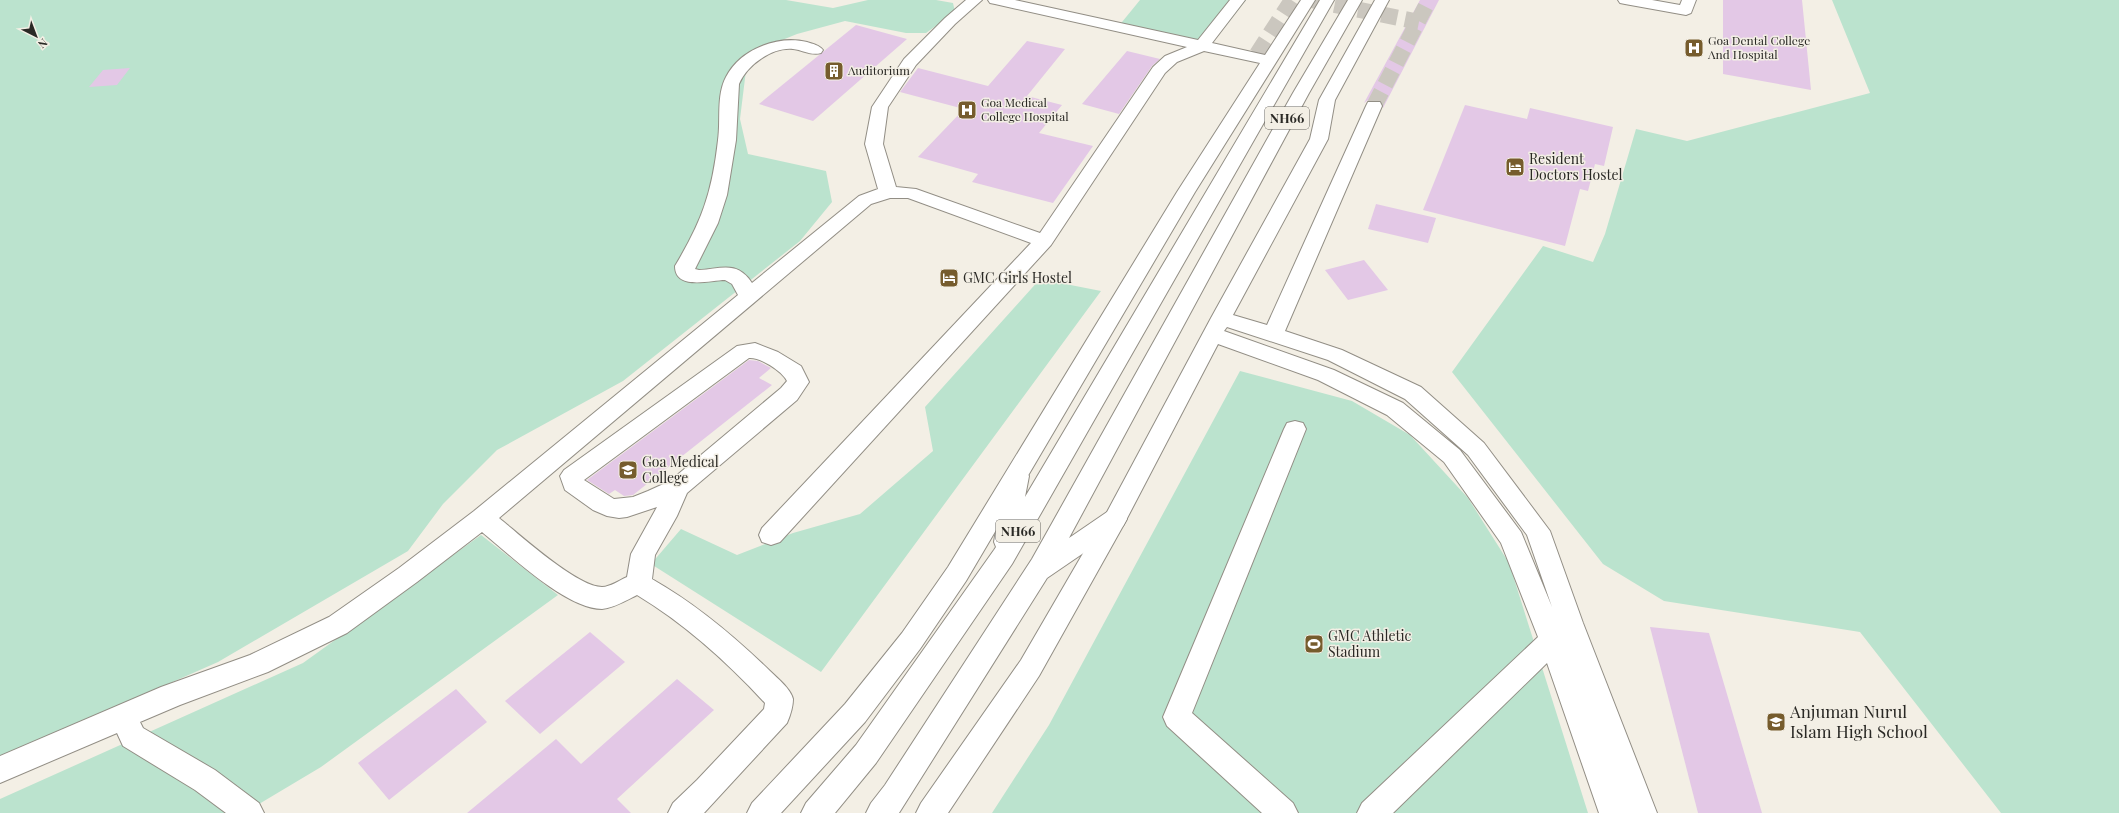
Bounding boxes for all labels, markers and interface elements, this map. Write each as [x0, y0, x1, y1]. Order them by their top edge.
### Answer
north arrow [16, 16, 56, 56]
place label: Goa Dental College And Hospital [1707, 32, 1810, 62]
text: N [35, 36, 51, 52]
hospital icon: Goa Dental College And Hospital [1683, 37, 1705, 59]
building icon: Auditorium [823, 60, 845, 82]
place label: Auditorium [847, 62, 910, 78]
place label: Goa Medical College Hospital [981, 94, 1069, 124]
hospital icon: Goa Medical College Hospital [956, 99, 978, 121]
road number: NH66 [1265, 107, 1309, 129]
place label: Resident Doctors Hostel [1529, 149, 1623, 184]
hotel icon: Resident Doctors Hostel [1504, 156, 1526, 178]
hotel icon: GMC Girls Hostel [938, 267, 960, 289]
place label: GMC Girls Hostel [963, 268, 1072, 287]
place label: Goa Medical College [642, 452, 719, 487]
school or university icon: Goa Medical College [617, 459, 639, 481]
road number: NH66 [996, 520, 1040, 542]
place label: GMC Athletic Stadium [1328, 626, 1412, 661]
sports icon: GMC Athletic Stadium [1303, 633, 1325, 655]
place label: Anjuman Nurul Islam High School [1789, 700, 1928, 742]
school or university icon: Anjuman Nurul Islam High School [1765, 711, 1787, 733]

